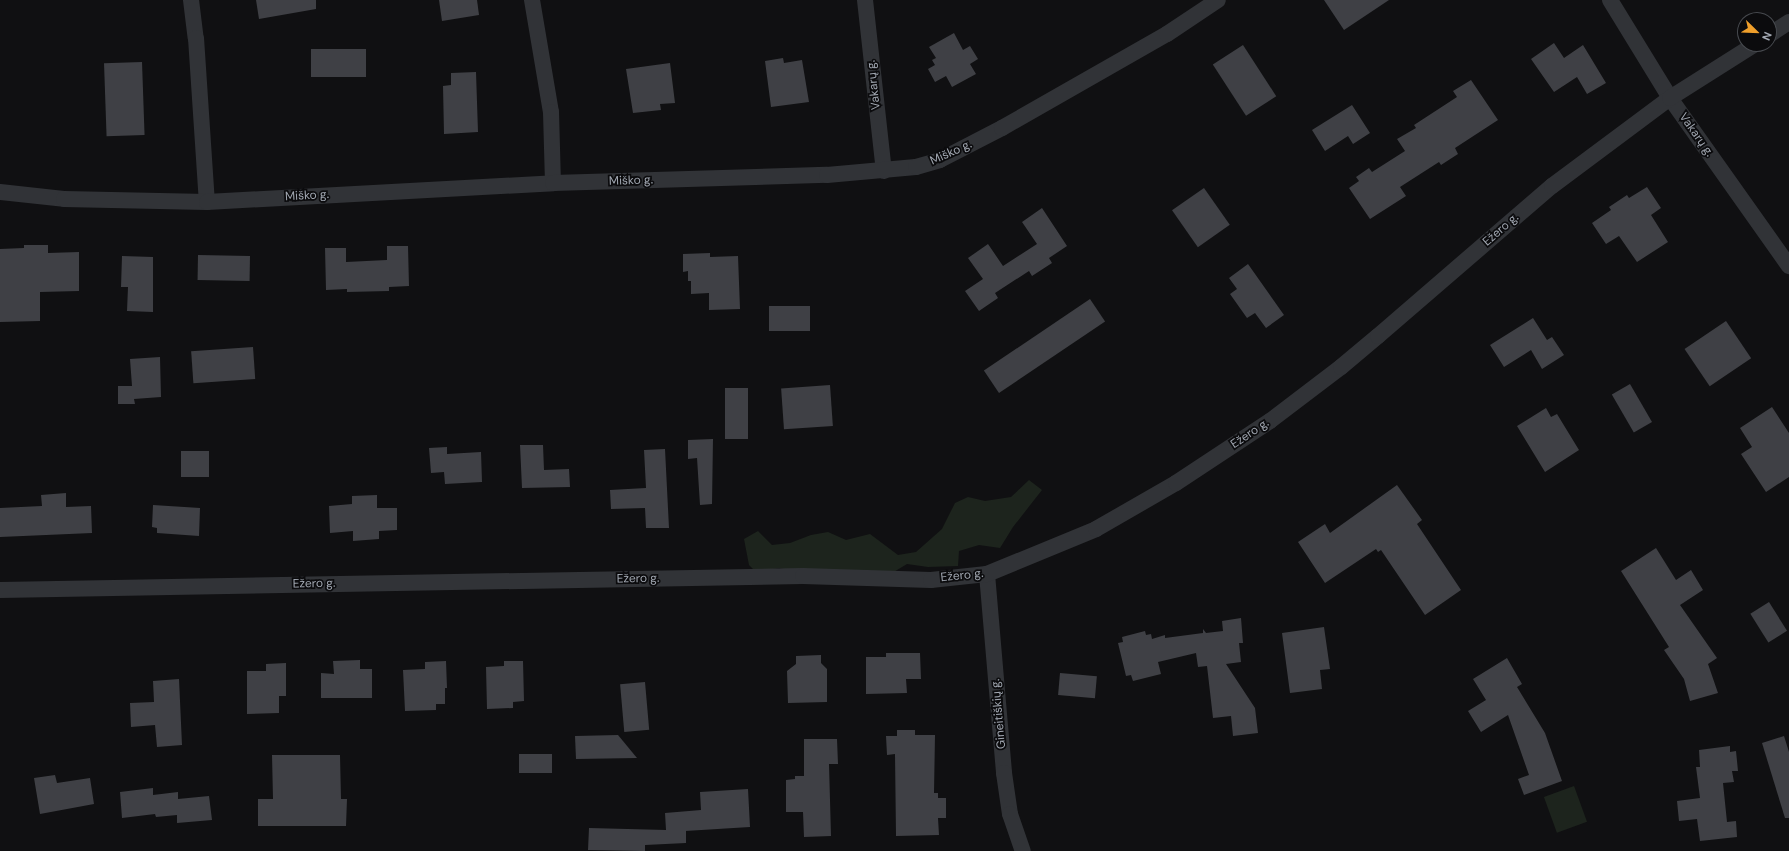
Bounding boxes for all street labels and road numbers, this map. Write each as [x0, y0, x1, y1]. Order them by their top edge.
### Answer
street label: Vakarų g. [864, 59, 884, 111]
street label: Vakarų g. [1676, 110, 1716, 160]
street label: Miško g. [928, 137, 974, 169]
street label: Miško g. [609, 173, 653, 189]
street label: Miško g. [285, 188, 329, 204]
street label: Ežero g. [1480, 211, 1522, 249]
street label: Ežero g. [1228, 416, 1272, 452]
street label: Ežero g. [940, 567, 984, 585]
street label: Ežero g. [617, 571, 659, 587]
street label: Ežero g. [293, 576, 335, 592]
street label: Gineitiškių g. [989, 678, 1009, 750]

